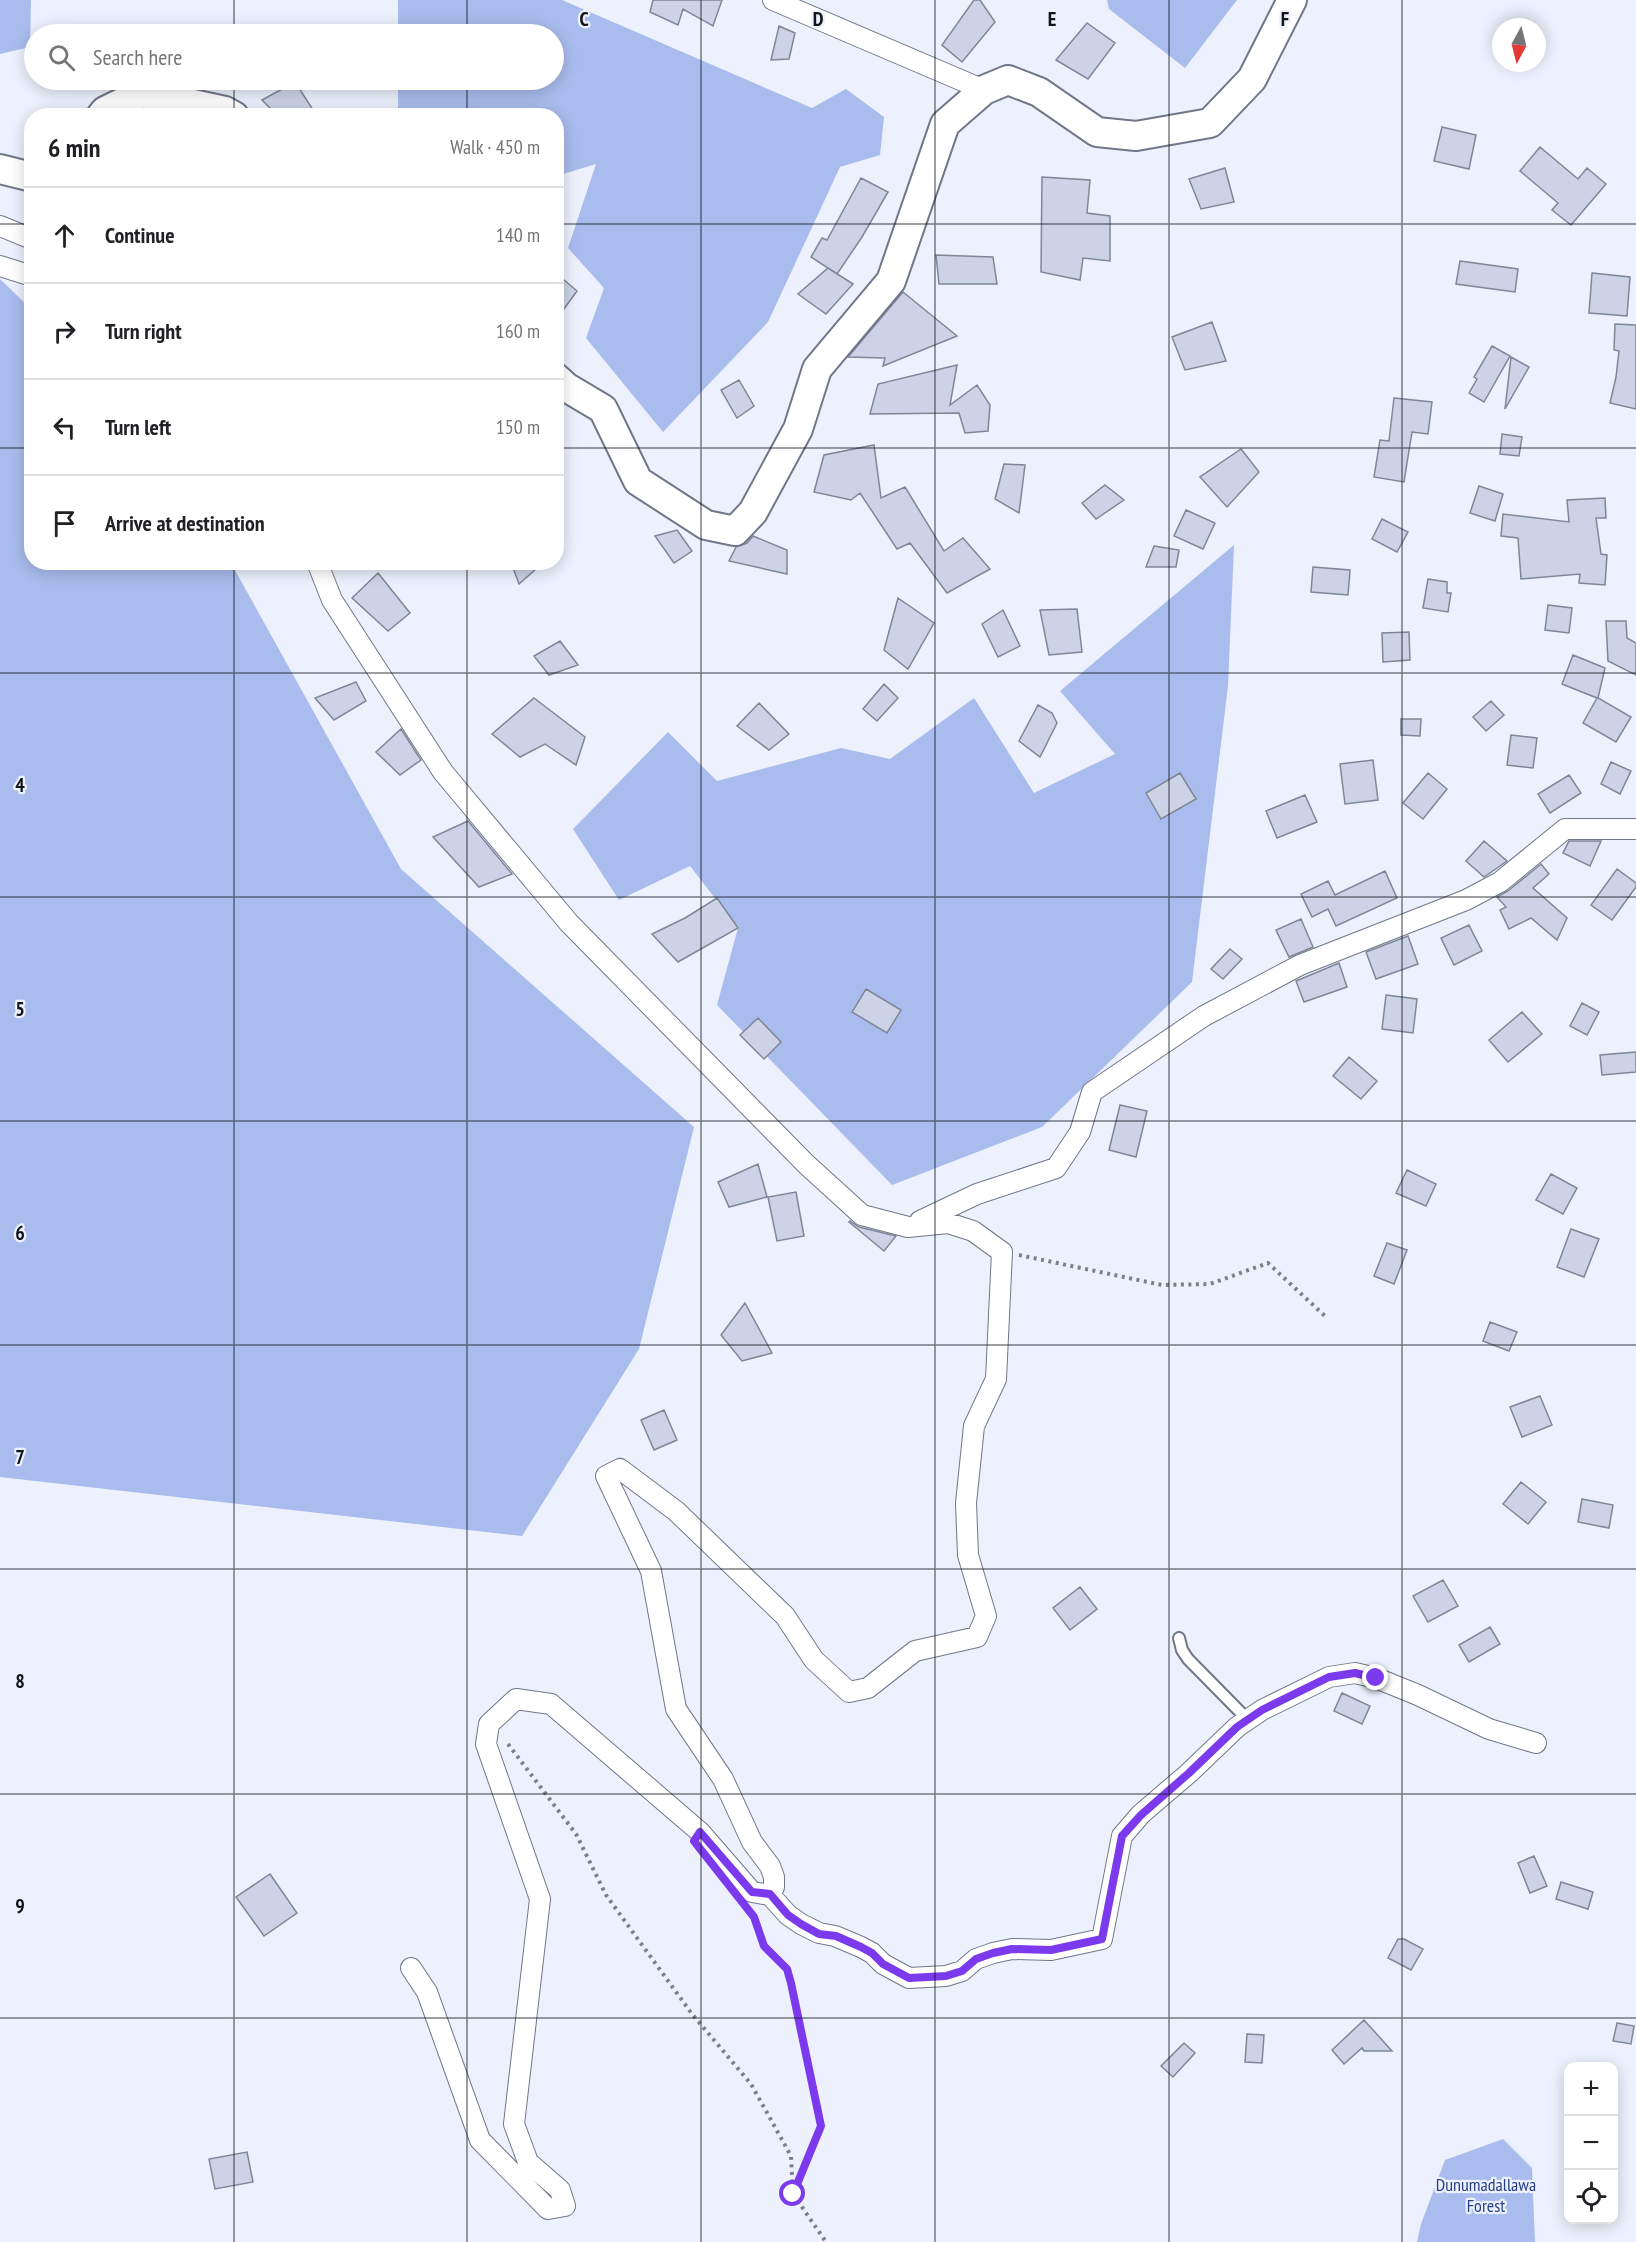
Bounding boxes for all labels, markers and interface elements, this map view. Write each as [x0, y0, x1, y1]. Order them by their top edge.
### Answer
text: C [579, 6, 589, 32]
text: D [813, 6, 824, 32]
text: E [1048, 6, 1056, 32]
text: F [1281, 6, 1289, 32]
north arrow [1492, 18, 1546, 72]
search box [24, 24, 564, 90]
icon: search [45, 41, 78, 74]
text: Search here [93, 43, 182, 71]
text: 6 min [48, 131, 101, 164]
text: Walk · 450 m [450, 134, 540, 160]
icon: ahead [48, 219, 81, 252]
text: Continue [105, 221, 175, 249]
text: 140 m [496, 222, 540, 248]
icon: right [48, 315, 81, 348]
text: Turn right [105, 317, 182, 345]
text: 160 m [496, 318, 540, 344]
icon: left [48, 411, 81, 444]
text: Turn left [105, 413, 171, 441]
text: 150 m [496, 414, 540, 440]
icon: arrive [48, 507, 81, 540]
text: Arrive at destination [105, 509, 265, 537]
text: 4 [15, 772, 25, 798]
text: 5 [15, 996, 25, 1022]
text: 6 [15, 1220, 25, 1246]
text: 7 [15, 1444, 25, 1470]
route end [1362, 1664, 1388, 1690]
text: 8 [15, 1668, 25, 1694]
text: 9 [15, 1893, 25, 1919]
map controls [1564, 2062, 1618, 2224]
button: + [1564, 2062, 1618, 2116]
button: − [1564, 2116, 1618, 2170]
button: locate [1564, 2170, 1618, 2224]
park label: Dunumadallawa Forest [1436, 2173, 1536, 2217]
route start [779, 2180, 805, 2206]

